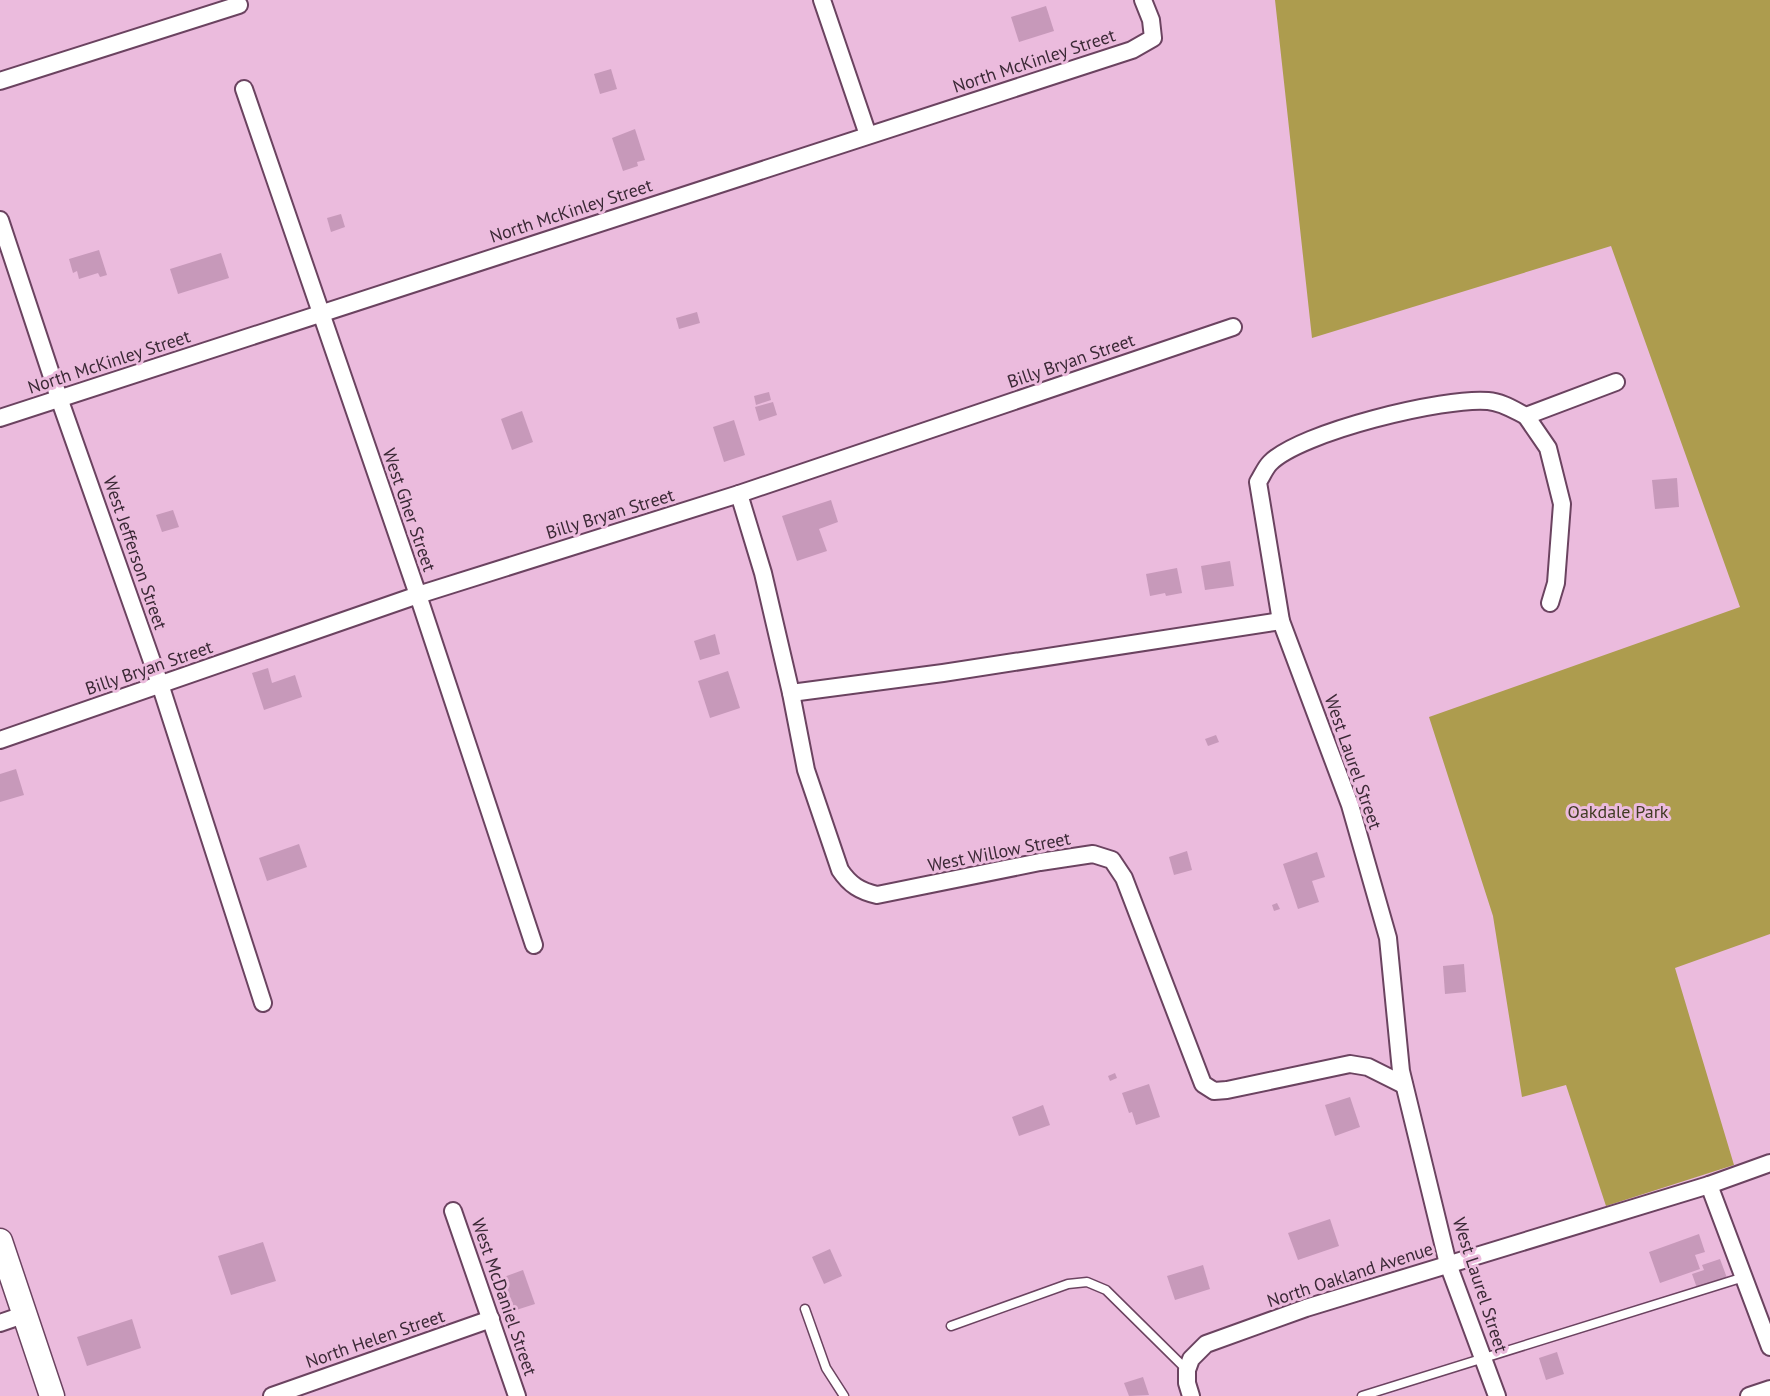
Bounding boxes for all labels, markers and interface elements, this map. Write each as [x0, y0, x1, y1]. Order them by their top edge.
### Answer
street label: North McKinley Street [950, 23, 1118, 98]
street label: North McKinley Street [487, 173, 655, 248]
street label: North McKinley Street [25, 324, 193, 399]
street label: Billy Bryan Street [1004, 328, 1137, 393]
street label: West Gher Street [378, 445, 441, 574]
street label: West Jefferson Street [98, 473, 172, 632]
street label: Billy Bryan Street [543, 483, 677, 544]
street label: Billy Bryan Street [82, 635, 215, 700]
street label: West Laurel Street [1320, 692, 1387, 832]
park label: Oakdale Park [1568, 800, 1669, 823]
street label: West Willow Street [926, 826, 1072, 877]
street label: West Laurel Street [1448, 1214, 1513, 1355]
street label: West McDaniel Street [467, 1215, 542, 1378]
street label: North Oakland Avenue [1264, 1237, 1436, 1312]
street label: North Helen Street [302, 1304, 447, 1373]

